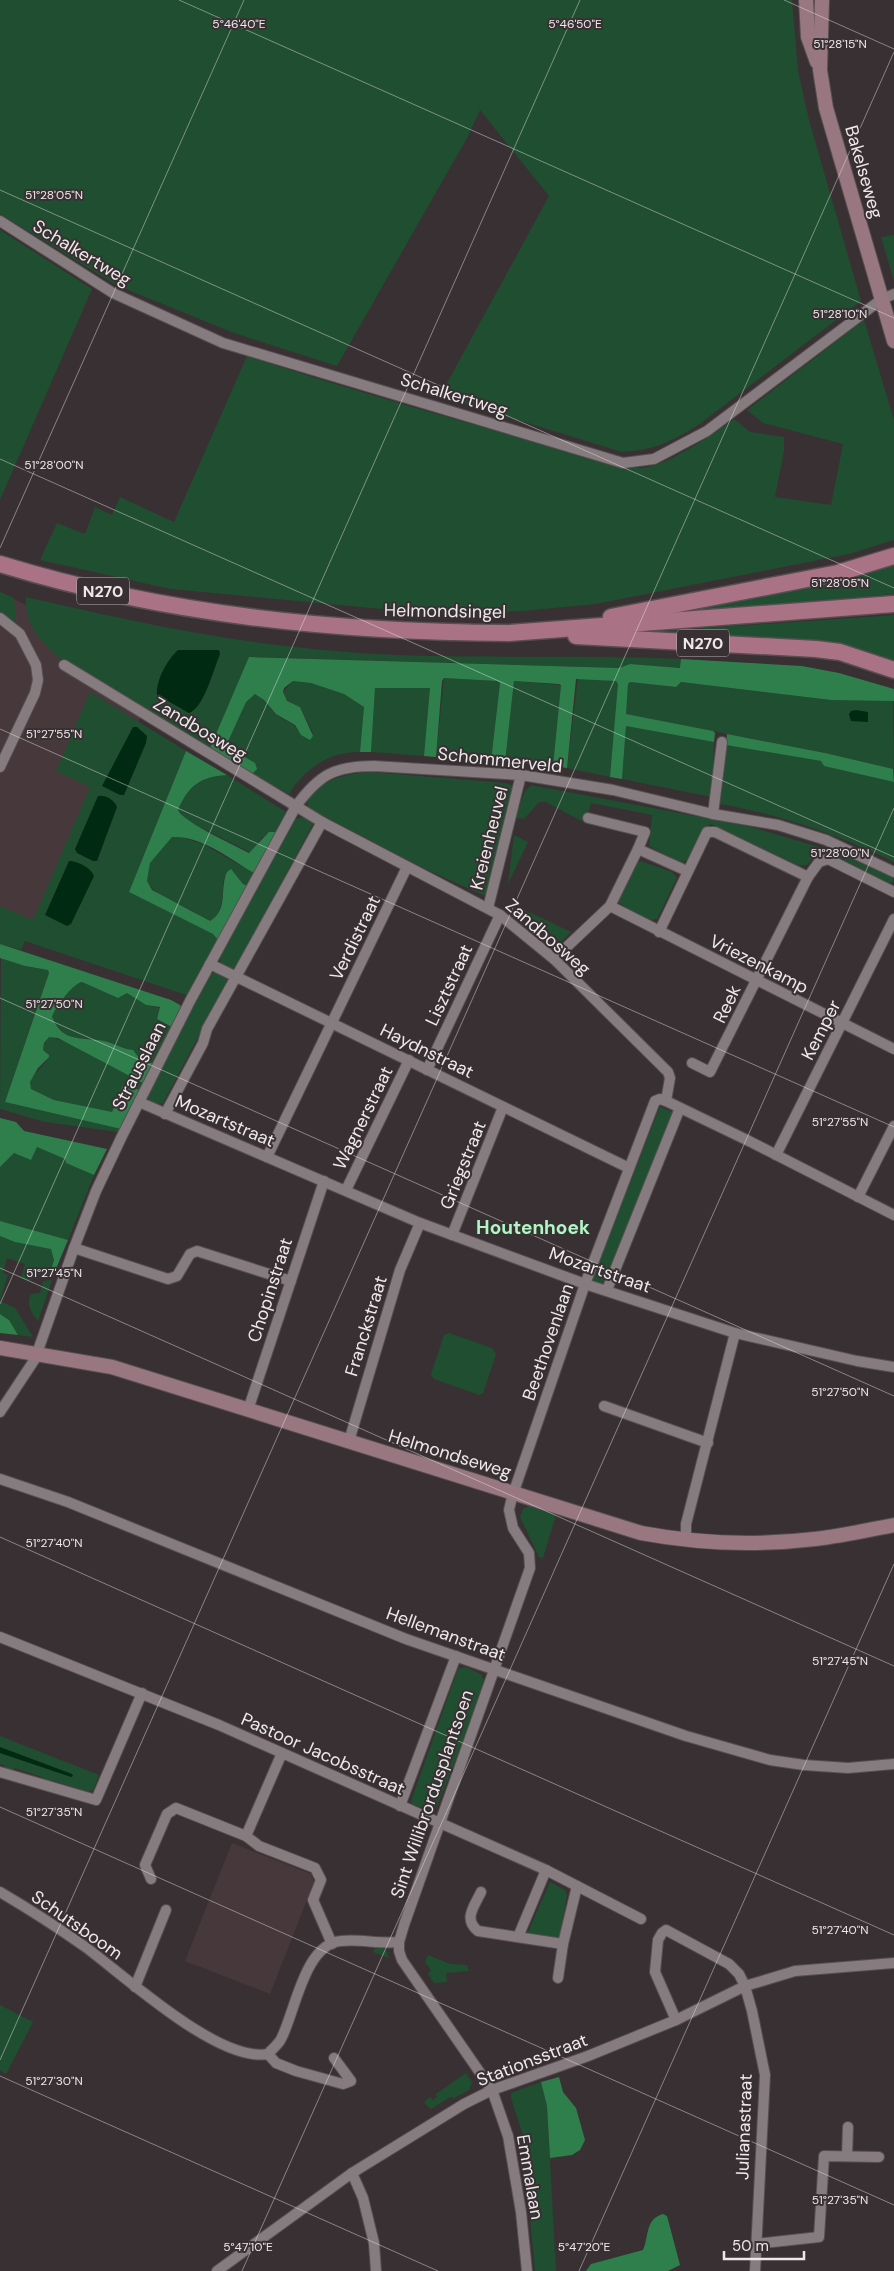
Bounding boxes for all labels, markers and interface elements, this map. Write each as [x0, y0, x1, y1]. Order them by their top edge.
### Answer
text: 5°46'40"E [212, 16, 266, 32]
text: 5°46'50"E [548, 16, 602, 32]
text: 51°28'15"N [813, 36, 867, 52]
street label: Bakelseweg [839, 123, 889, 221]
text: 51°28'05"N [25, 187, 83, 203]
street label: Schalkertweg [28, 214, 136, 292]
text: 51°28'10"N [813, 306, 867, 322]
street label: Schalkertweg [397, 367, 511, 423]
text: 51°28'00"N [24, 457, 84, 473]
text: 51°28'05"N [811, 575, 869, 591]
road number: N270 [77, 578, 129, 604]
street label: Helmondsingel [384, 598, 506, 624]
road number: N270 [677, 630, 729, 656]
street label: Zandbosweg [149, 692, 251, 766]
text: 51°27'55"N [26, 726, 82, 742]
street label: Schommerveld [436, 742, 564, 778]
street label: Kreienheuvel [465, 784, 513, 892]
text: 51°28'00"N [810, 845, 870, 861]
street label: Verdistraat [324, 892, 386, 984]
street label: Zandbosweg [500, 893, 596, 981]
street label: Vriezenkamp [706, 929, 812, 999]
street label: Lisztstraat [420, 941, 478, 1029]
street label: Reek [708, 981, 746, 1027]
text: 51°27'50"N [25, 996, 83, 1012]
street label: Kemper [796, 996, 846, 1064]
street label: Strausslaan [106, 1018, 172, 1114]
street label: Haydnstraat [376, 1018, 478, 1084]
street label: Wagnerstraat [328, 1062, 398, 1174]
street label: Mozartstraat [171, 1089, 279, 1153]
text: 51°27'55"N [812, 1114, 868, 1130]
street label: Griegstraat [434, 1117, 492, 1213]
district label: Houtenhoek [476, 1215, 590, 1240]
street label: Chopinstraat [242, 1235, 298, 1345]
street label: Mozartstraat [546, 1241, 654, 1299]
text: 51°27'45"N [26, 1265, 82, 1281]
street label: Franckstraat [339, 1273, 393, 1379]
street label: Beethovenlaan [517, 1280, 579, 1404]
text: 51°27'50"N [811, 1384, 869, 1400]
street label: Helmondseweg [386, 1424, 514, 1484]
text: 51°27'40"N [25, 1535, 83, 1551]
street label: Hellemanstraat [383, 1601, 509, 1667]
text: 51°27'45"N [812, 1653, 868, 1669]
street label: Sint Willibrordusplantsoen [385, 1687, 479, 1901]
street label: Pastoor Jacobsstraat [237, 1707, 409, 1801]
text: 51°27'35"N [26, 1804, 82, 1820]
street label: Schutsboom [27, 1885, 127, 1965]
text: 51°27'40"N [811, 1922, 869, 1938]
street label: Stationsstraat [473, 2028, 591, 2092]
text: 51°27'30"N [25, 2073, 83, 2089]
street label: Julianastraat [730, 2073, 758, 2181]
street label: Emmalaan [511, 2133, 549, 2221]
text: 51°27'35"N [812, 2192, 868, 2208]
scale bar [724, 2228, 804, 2260]
text: 50 m [732, 2236, 769, 2256]
text: 5°47'10"E [223, 2239, 273, 2255]
text: 5°47'20"E [558, 2239, 611, 2255]

